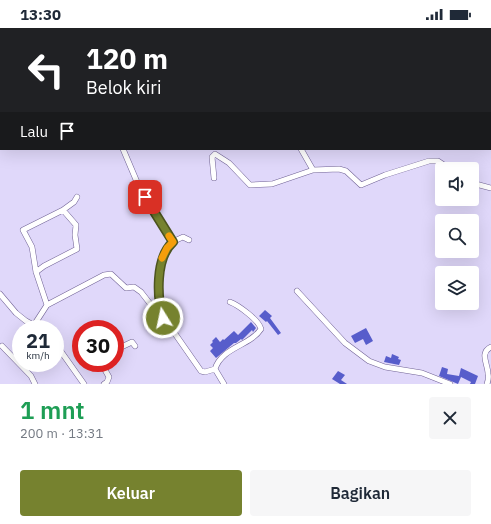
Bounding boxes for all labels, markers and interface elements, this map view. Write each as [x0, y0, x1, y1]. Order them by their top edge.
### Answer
text: 13:30 [20, 5, 61, 24]
text: 120 m [86, 40, 168, 77]
icon: left [20, 44, 72, 96]
text: Belok kiri [86, 76, 161, 99]
icon: arrive [56, 120, 78, 142]
text: Lalu [20, 122, 48, 141]
map controls [435, 162, 479, 310]
button: sound [435, 162, 479, 206]
pin [128, 180, 162, 214]
icon: arrive [134, 186, 156, 208]
button: search [435, 214, 479, 258]
button: layers [435, 266, 479, 310]
position arrow [142, 297, 184, 339]
speed limit sign: 30 [72, 320, 124, 372]
text: 21 [26, 327, 50, 354]
text: km/h [26, 349, 50, 362]
text: 1 mnt [20, 394, 84, 426]
button: close [429, 397, 471, 439]
text: 200 m · 13:31 [20, 425, 103, 442]
button: Keluar [20, 470, 242, 516]
button: Bagikan [250, 470, 471, 516]

